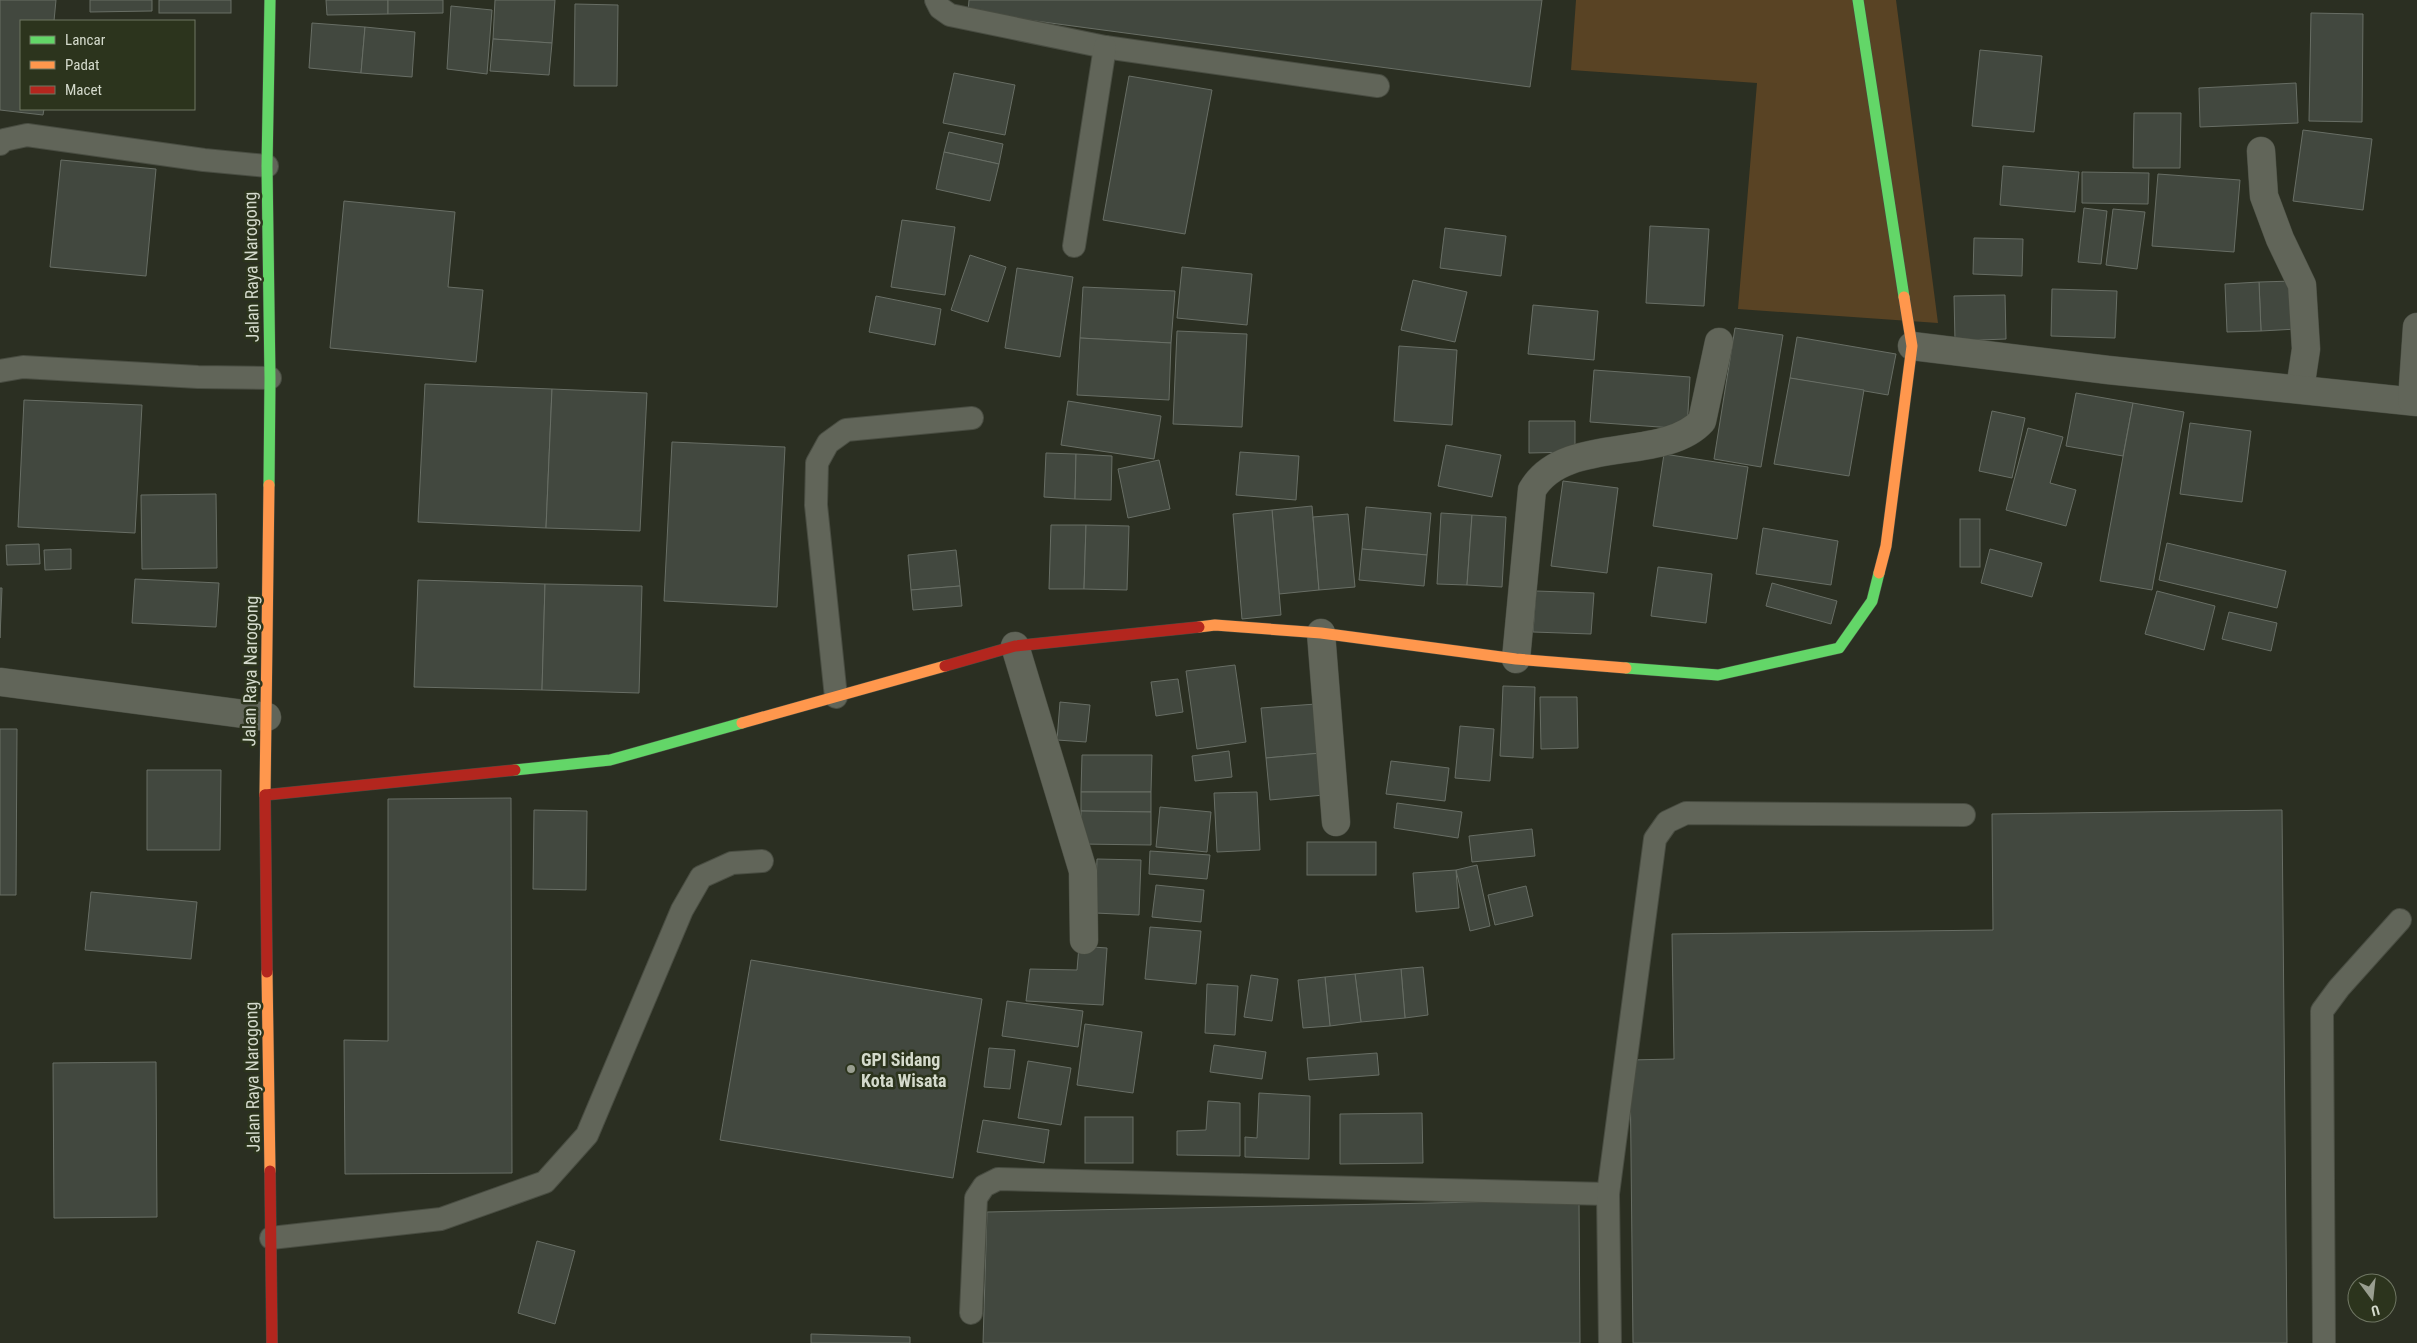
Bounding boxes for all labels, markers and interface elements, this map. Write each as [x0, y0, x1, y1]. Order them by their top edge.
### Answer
legend [20, 20, 195, 110]
text: Lancar [65, 31, 106, 49]
text: Padat [65, 56, 99, 74]
text: Macet [65, 81, 102, 99]
street label: Jalan Raya Narogong [239, 191, 263, 343]
street label: Jalan Raya Narogong [238, 595, 262, 747]
street label: Jalan Raya Narogong [240, 1001, 264, 1153]
place label: GPI Sidang Kota Wisata [861, 1049, 947, 1091]
marker: GPI Sidang Kota Wisata [845, 1063, 857, 1075]
north arrow [2347, 1273, 2397, 1323]
text: U [2369, 1302, 2381, 1319]

